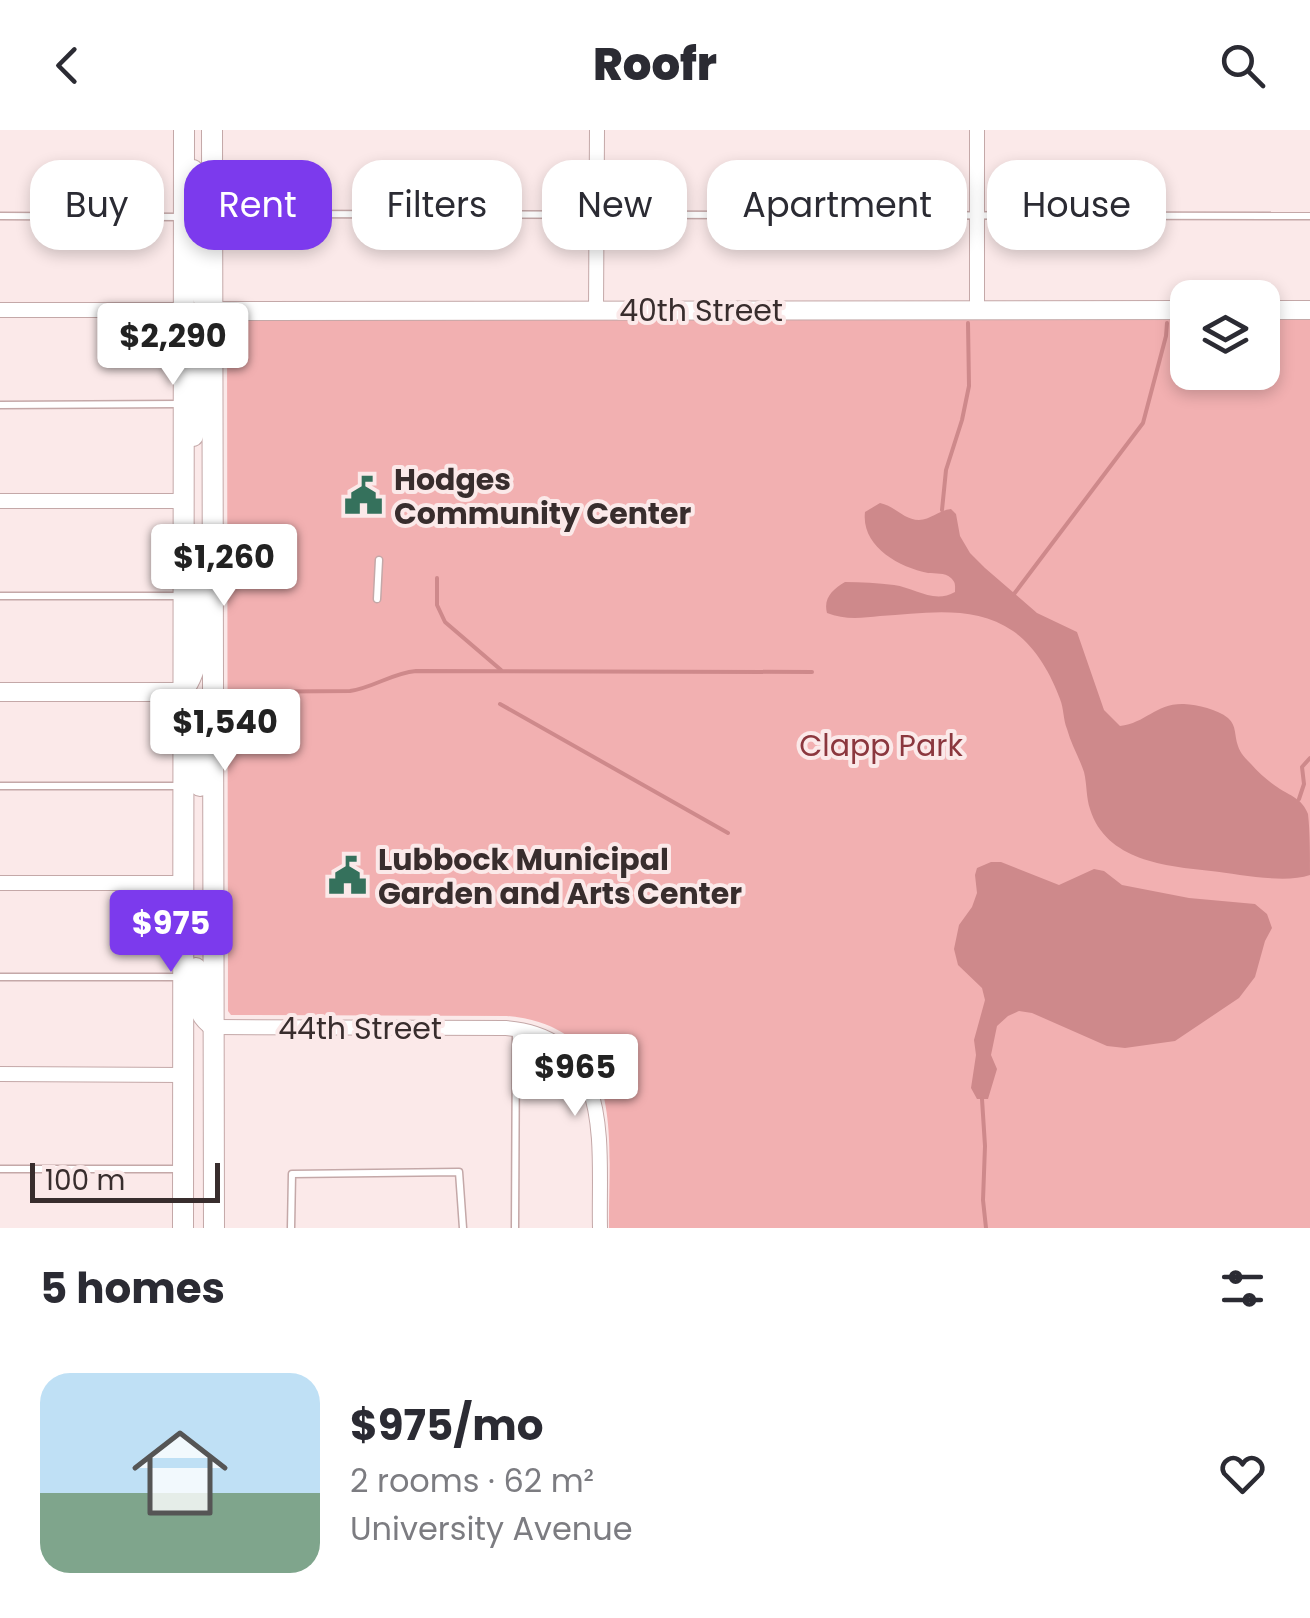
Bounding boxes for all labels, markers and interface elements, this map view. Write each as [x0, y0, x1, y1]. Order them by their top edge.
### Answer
text: Roofr [593, 33, 717, 96]
icon: back [40, 38, 95, 93]
icon: search [1215, 38, 1270, 93]
chip: Buy [30, 160, 164, 250]
chip: Rent [184, 160, 332, 250]
chip: Filters [352, 160, 522, 250]
chip: New [542, 160, 687, 250]
chip: Apartment [707, 160, 967, 250]
chip: House [987, 160, 1166, 250]
map controls [1170, 280, 1280, 390]
button: layers [1170, 280, 1280, 390]
street label: 40th Street [619, 289, 783, 332]
pin: $2,290 [92, 303, 254, 388]
text: $2,290 [119, 313, 227, 358]
place label: Hodges Community Center [394, 458, 692, 535]
public building icon: Hodges Community Center [343, 475, 385, 517]
pin: $1,260 [143, 524, 305, 609]
text: $1,260 [173, 534, 275, 579]
pin: $1,540 [144, 689, 306, 774]
text: $1,540 [172, 699, 278, 744]
park label: Clapp Park [799, 724, 963, 767]
place label: Lubbock Municipal Garden and Arts Center [378, 838, 742, 915]
public building icon: Lubbock Municipal Garden and Arts Center [327, 855, 369, 897]
pin: $975 [112, 890, 230, 975]
text: $975 [132, 900, 210, 945]
street label: 44th Street [278, 1007, 442, 1050]
pin: $965 [516, 1034, 634, 1119]
text: $965 [534, 1044, 616, 1089]
scale bar [30, 1158, 220, 1202]
text: 100 m [45, 1161, 125, 1200]
text: 5 homes [40, 1259, 225, 1318]
icon: filters [1215, 1261, 1270, 1316]
text: $975/mo [350, 1396, 544, 1455]
icon: home [120, 1413, 240, 1533]
icon: heart [1215, 1446, 1270, 1501]
text: 2 rooms · 62 m² [350, 1458, 594, 1503]
text: University Avenue [350, 1506, 633, 1551]

